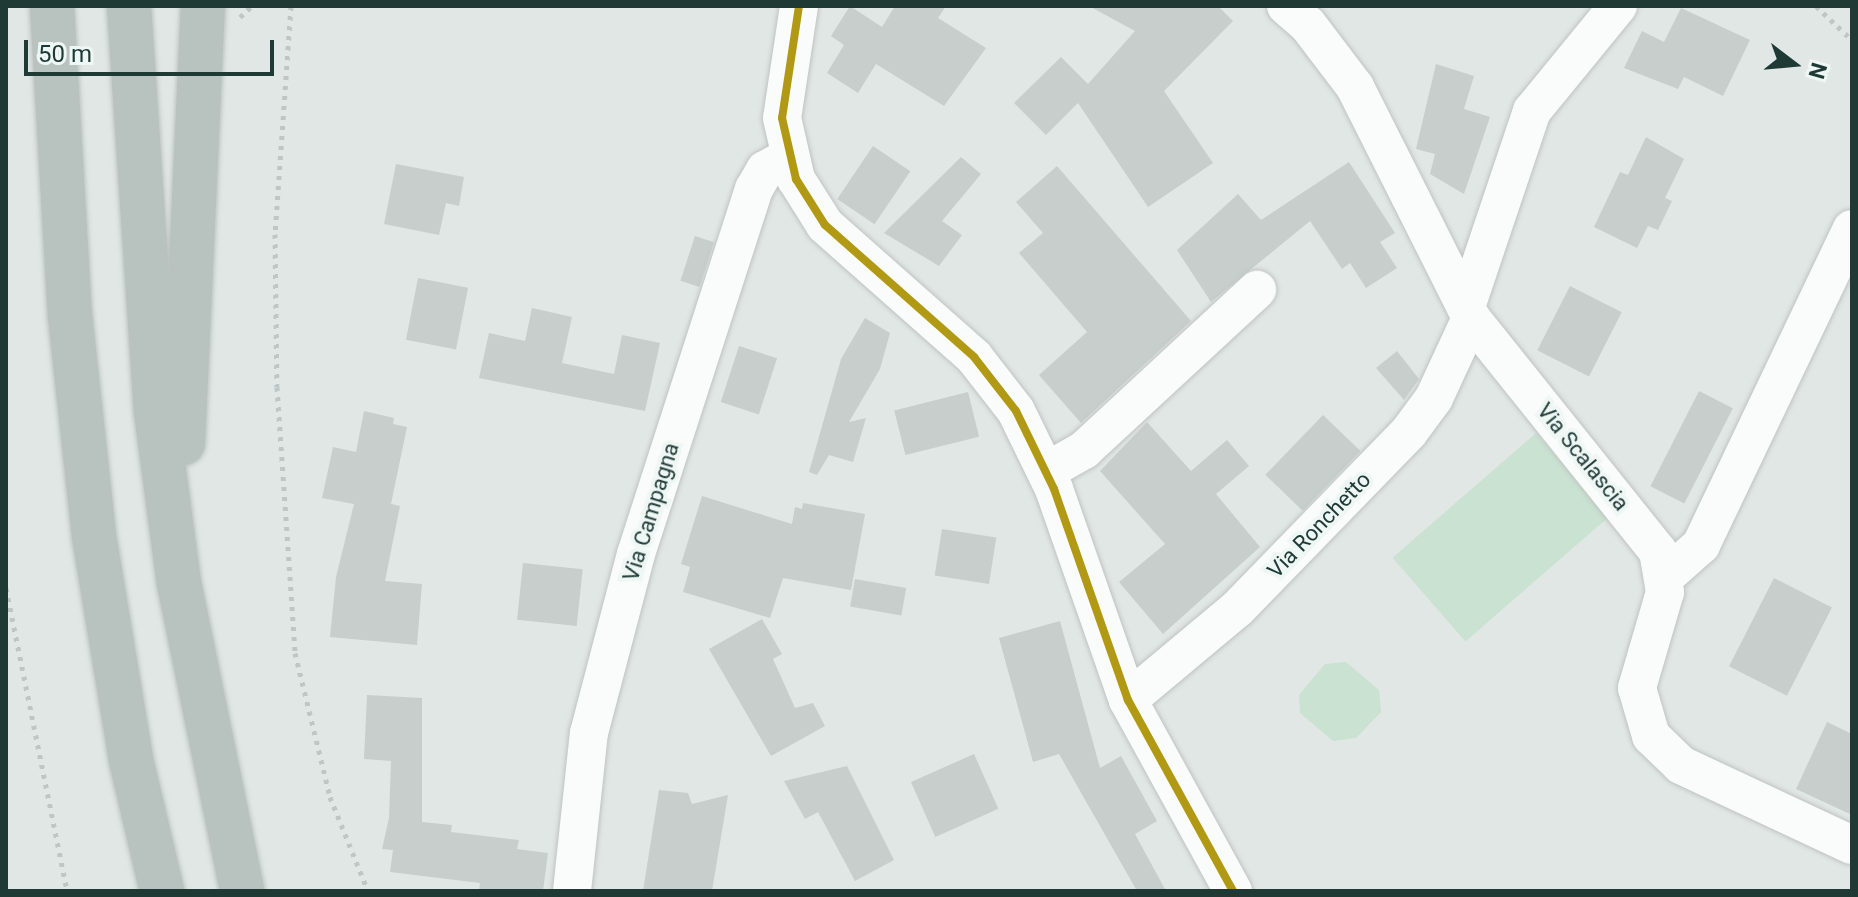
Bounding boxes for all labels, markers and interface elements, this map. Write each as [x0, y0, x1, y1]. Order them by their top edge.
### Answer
scale bar [28, 24, 278, 74]
north arrow [1754, 24, 1834, 104]
text: 50 m [38, 40, 92, 68]
text: N [1803, 60, 1832, 82]
street label: Via Scalascia [1532, 398, 1634, 516]
street label: Via Campagna [617, 440, 685, 584]
street label: Via Ronchetto [1262, 467, 1376, 583]

